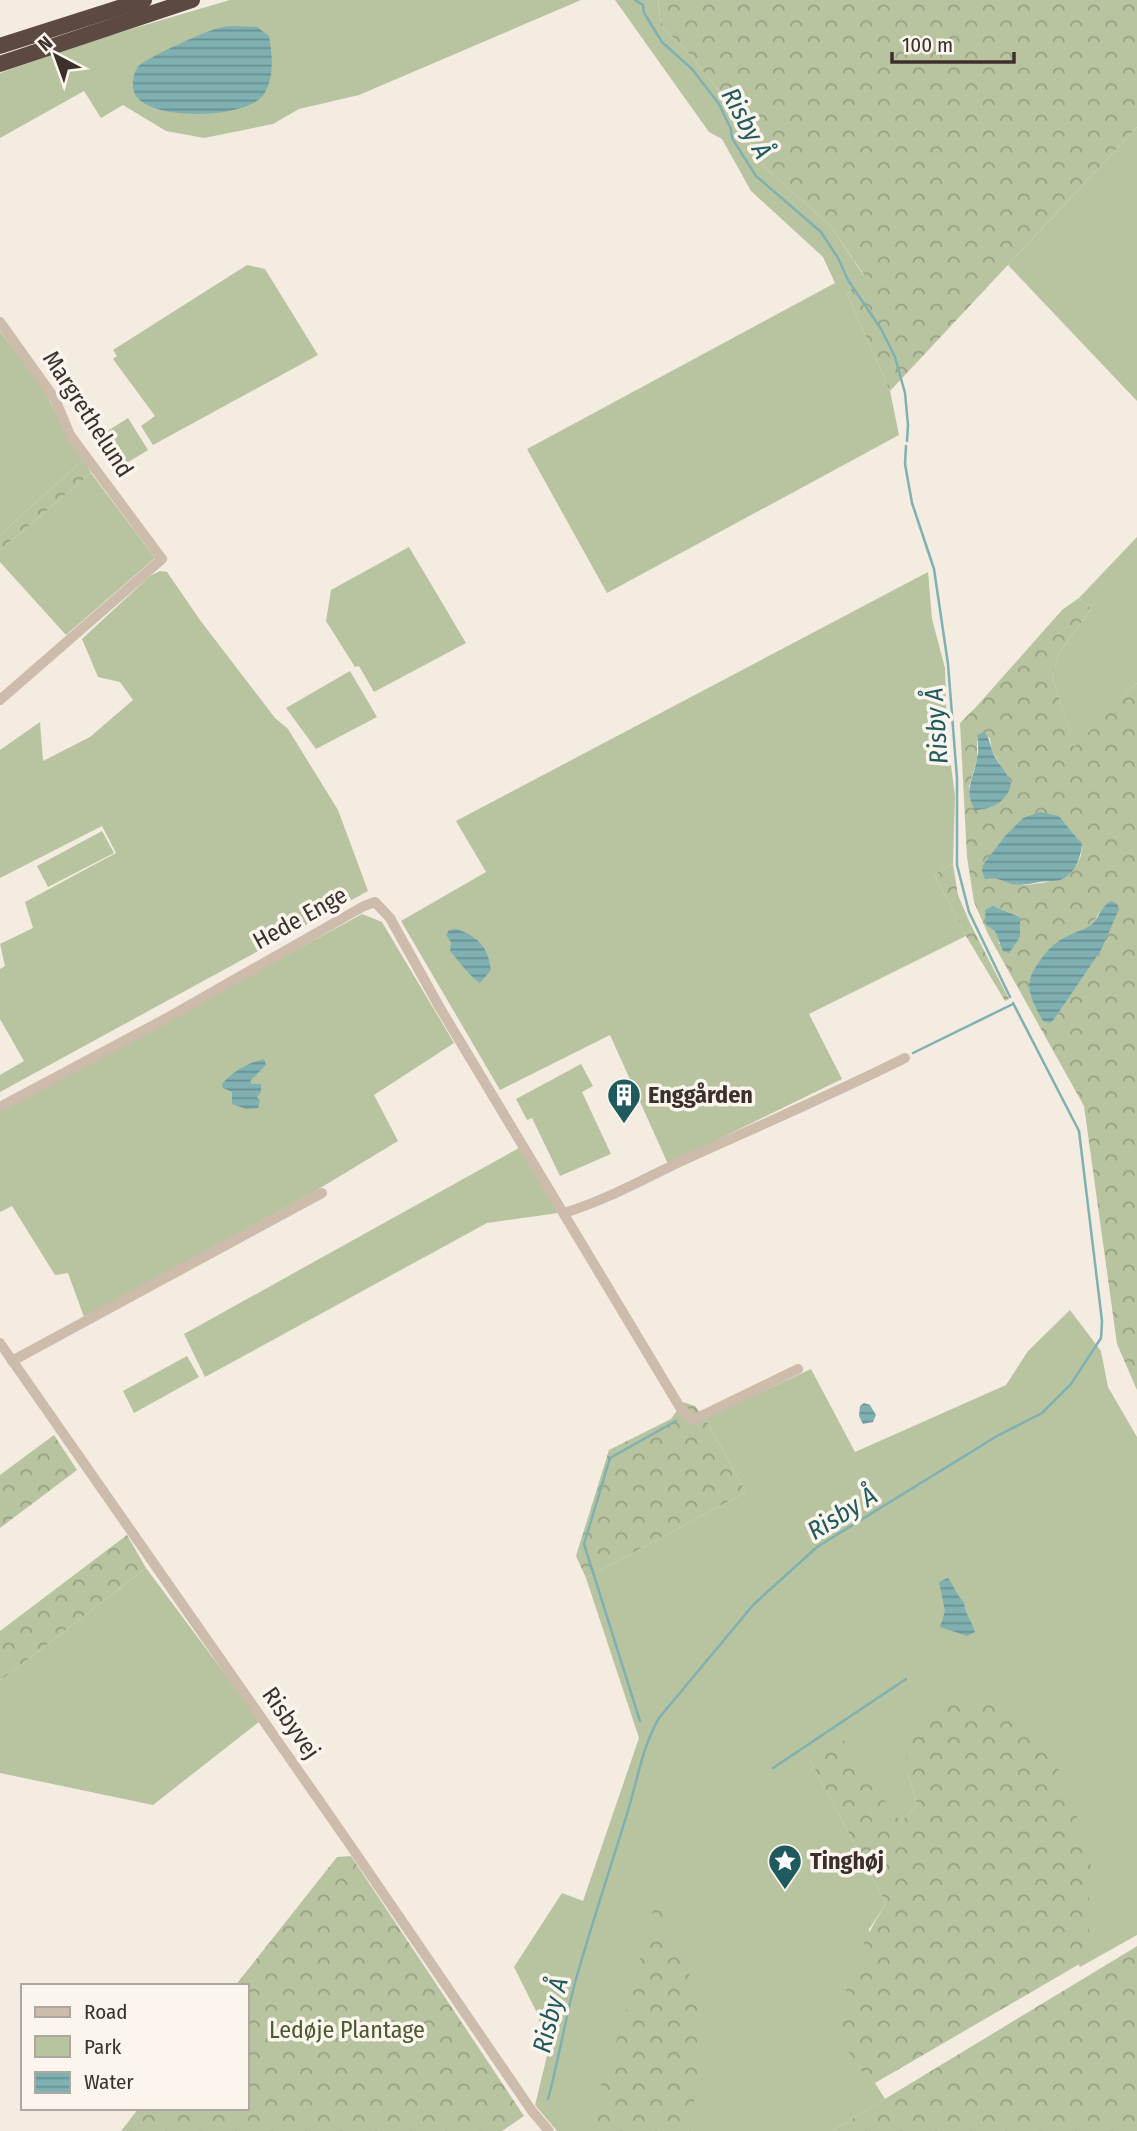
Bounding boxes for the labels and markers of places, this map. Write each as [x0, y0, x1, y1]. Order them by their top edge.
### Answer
building icon: Enggården [605, 1076, 643, 1125]
place label: Enggården [648, 1081, 753, 1109]
place icon: Tinghøj [766, 1842, 804, 1891]
place label: Tinghøj [810, 1847, 884, 1875]

